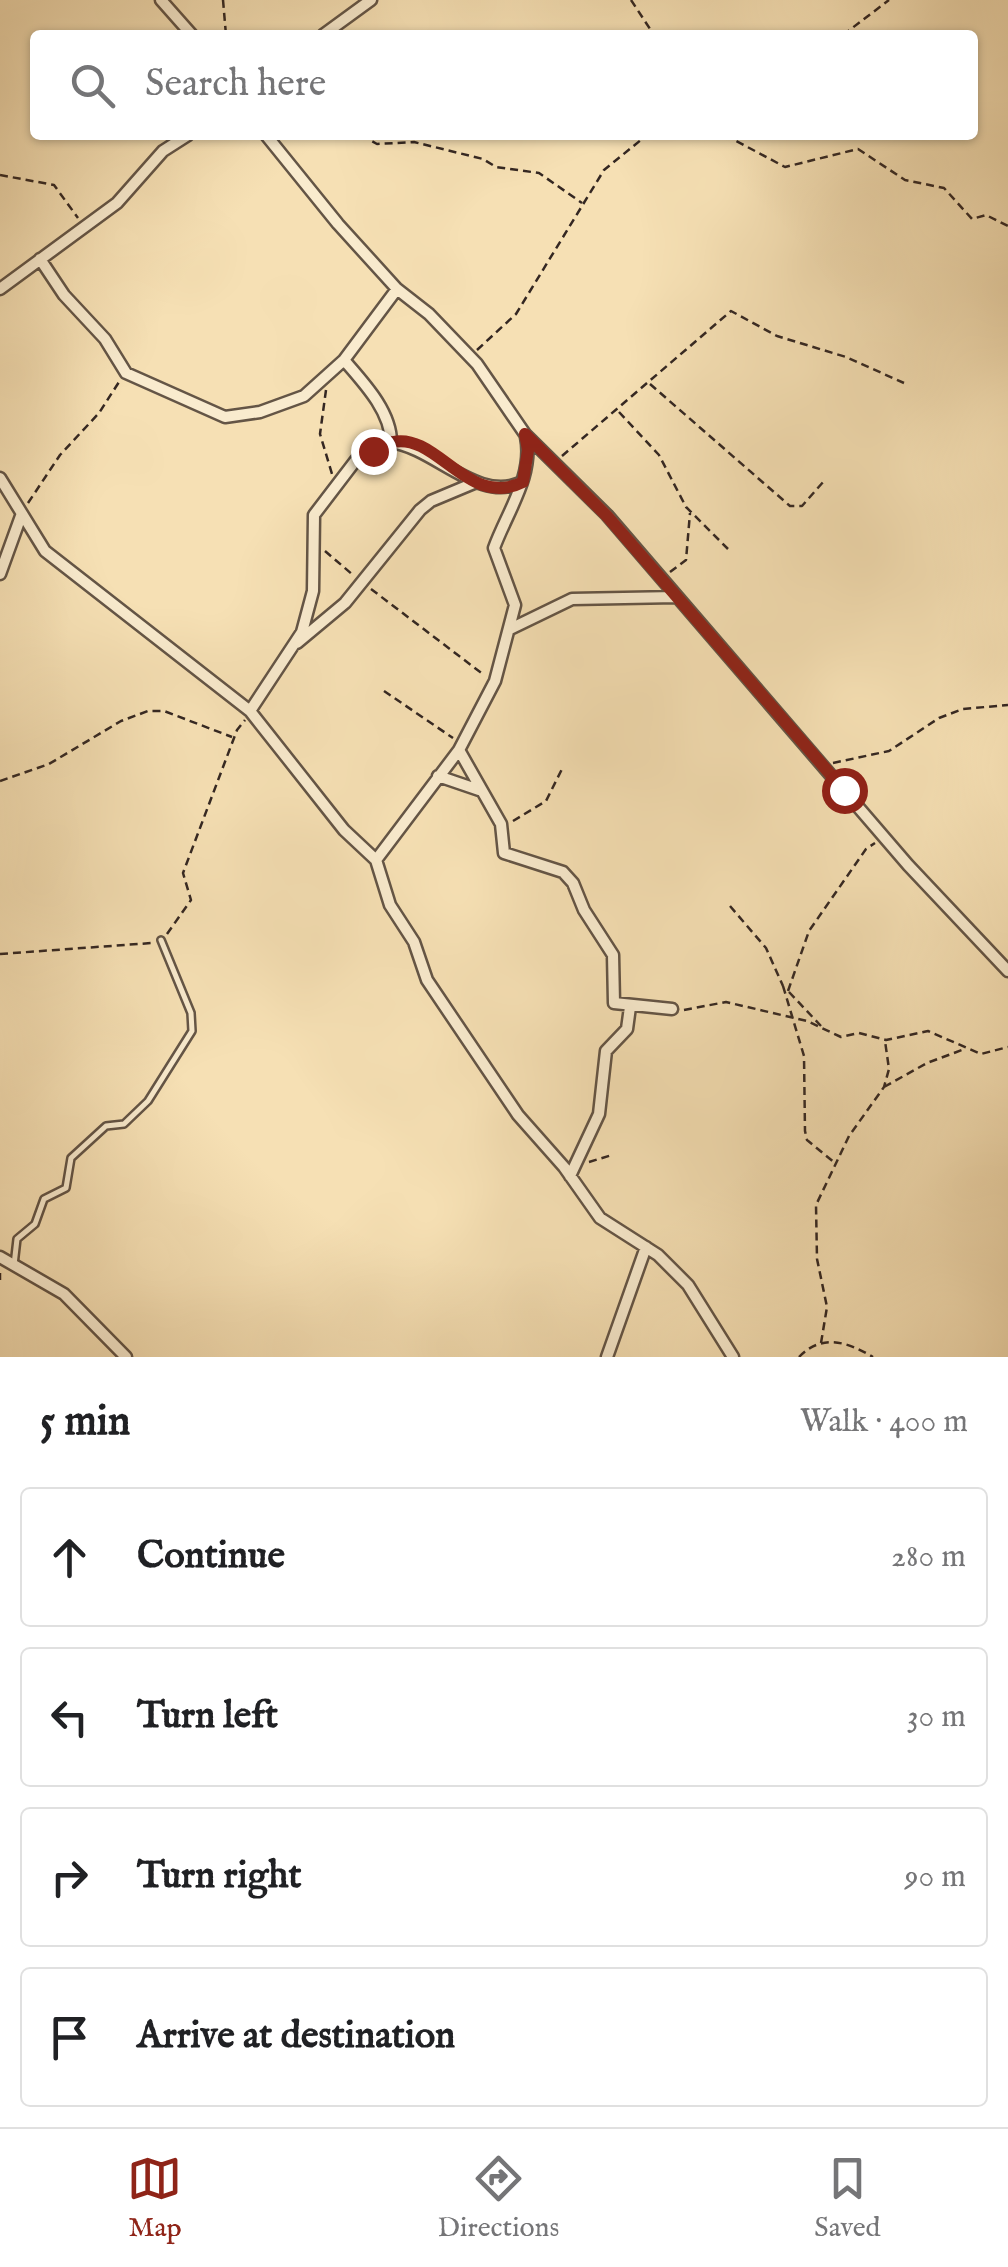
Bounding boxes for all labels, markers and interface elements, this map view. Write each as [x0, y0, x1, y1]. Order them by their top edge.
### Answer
search box [30, 30, 978, 140]
icon: search [65, 58, 120, 113]
text: Search here [145, 61, 326, 109]
route end [351, 429, 397, 475]
route start [822, 768, 868, 814]
text: 5 min [40, 1396, 130, 1449]
text: Walk · 400 m [800, 1402, 968, 1443]
icon: ahead [42, 1530, 97, 1585]
text: Continue [137, 1533, 285, 1581]
text: 280 m [891, 1537, 966, 1578]
icon: left [42, 1690, 97, 1745]
text: Turn left [137, 1693, 278, 1741]
text: 30 m [907, 1697, 966, 1738]
icon: right [42, 1850, 97, 1905]
text: Turn right [137, 1853, 301, 1901]
text: 90 m [905, 1857, 966, 1898]
icon: arrive [42, 2010, 97, 2065]
text: Arrive at destination [137, 2013, 455, 2061]
tab: Map [127, 2151, 182, 2246]
tab: Directions [437, 2151, 559, 2246]
tab: Saved [814, 2151, 881, 2246]

